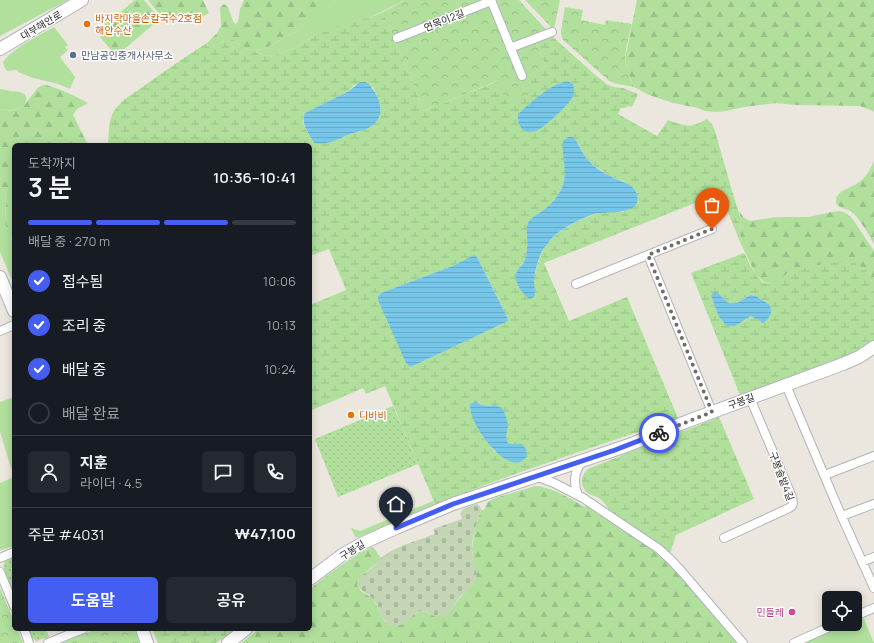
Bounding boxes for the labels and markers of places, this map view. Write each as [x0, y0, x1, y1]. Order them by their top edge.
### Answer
place label: 바지락마을손칼국수2호점 해안수산 [95, 11, 202, 37]
marker: 바지락마을손칼국수2호점 해안수산 [82, 19, 92, 29]
place label: 만남공인중개사사무소 [81, 48, 173, 62]
marker: 만남공인중개사사무소 [68, 50, 78, 60]
pin [695, 188, 729, 229]
place label: 디비비 [359, 408, 387, 422]
marker: 디비비 [346, 410, 356, 420]
pin [379, 487, 413, 528]
place label: 민들레 [756, 605, 784, 619]
marker: 민들레 [787, 607, 797, 617]

